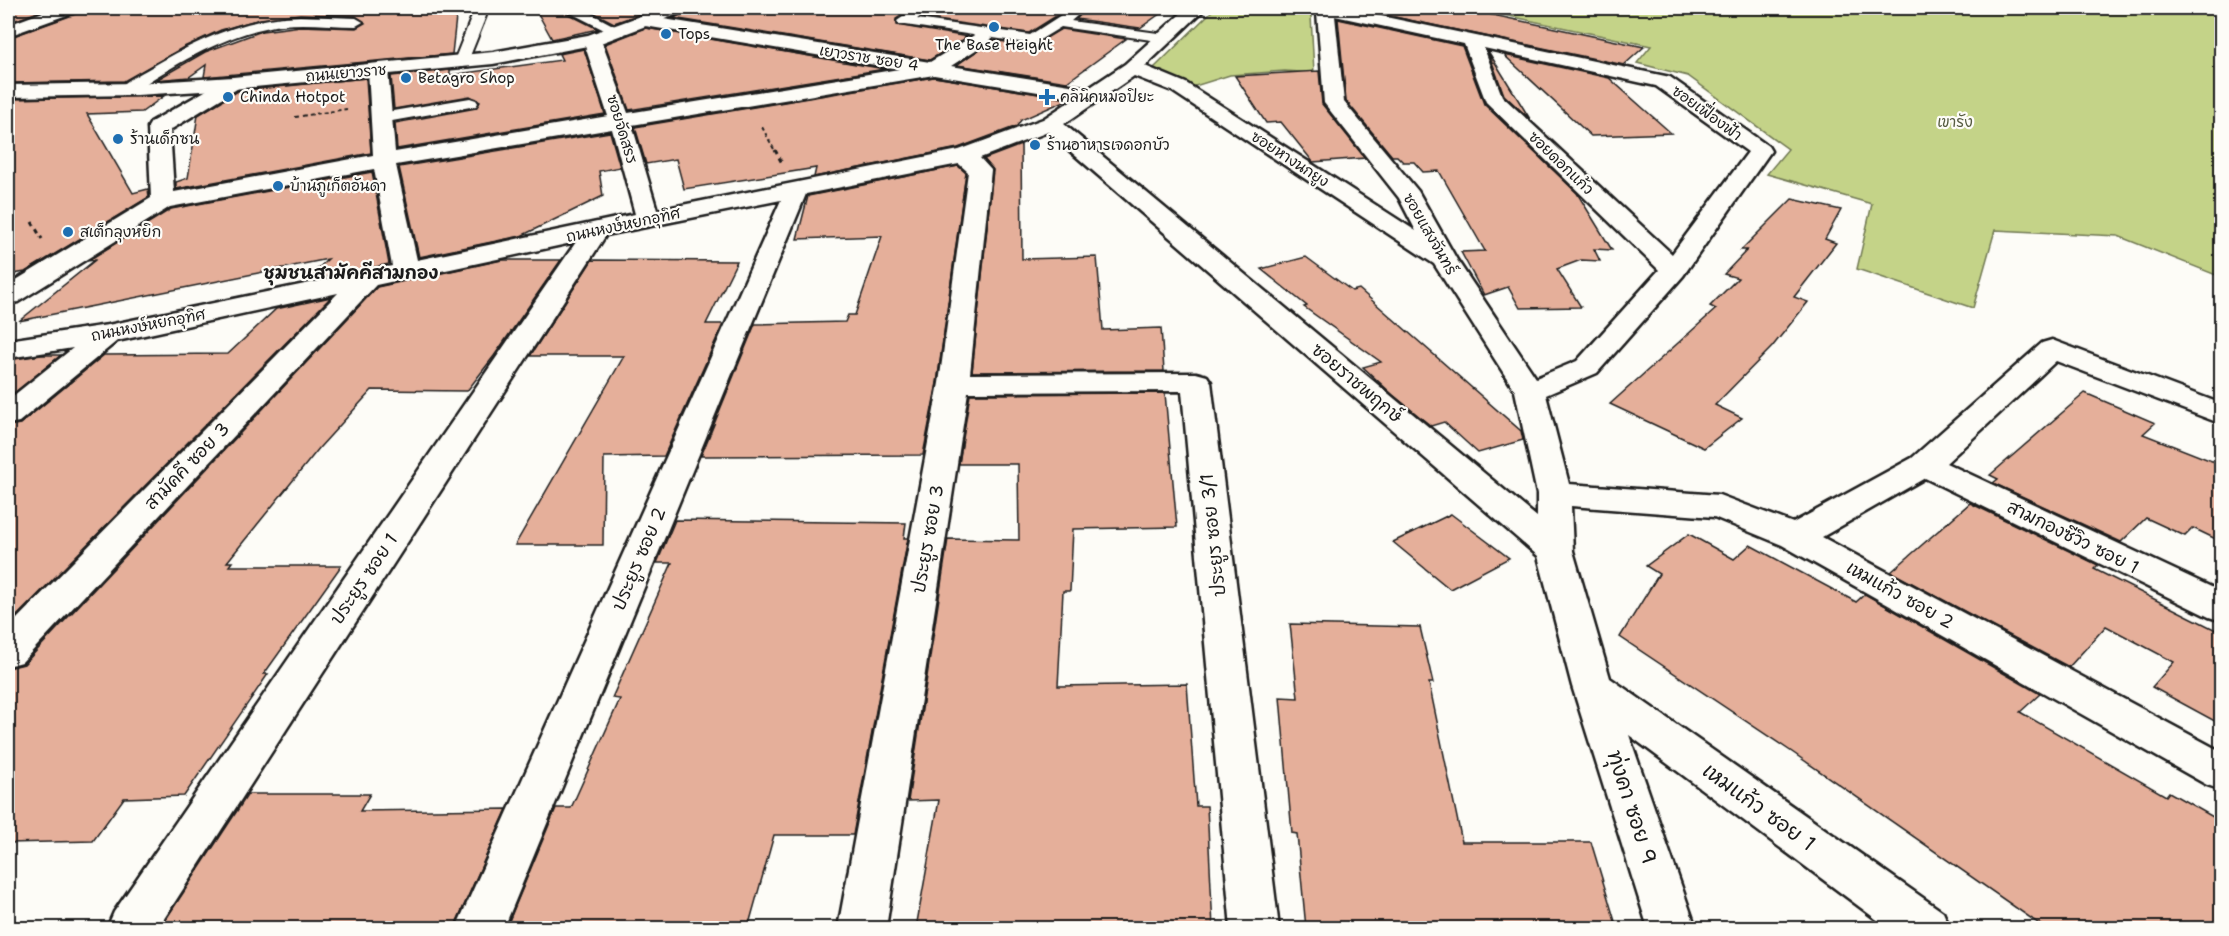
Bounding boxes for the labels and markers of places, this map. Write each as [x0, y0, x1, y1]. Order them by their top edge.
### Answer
marker: The Base Height [987, 20, 1001, 34]
place label: Tops [678, 24, 710, 44]
marker: Tops [659, 27, 673, 41]
place label: The Base Height [935, 35, 1053, 55]
place label: Betagro Shop [418, 68, 515, 88]
marker: Betagro Shop [399, 71, 413, 85]
place label: Chinda Hotpot [240, 87, 346, 107]
place label: คลินิคหมอปิยะ [1060, 87, 1154, 107]
marker: คลินิคหมอปิยะ [1038, 88, 1056, 106]
marker: Chinda Hotpot [221, 90, 235, 104]
place label: ร้านเด็กซน [130, 129, 200, 149]
marker: ร้านเด็กซน [111, 132, 125, 146]
place label: ร้านอาหารเจดอกบัว [1047, 135, 1169, 155]
marker: ร้านอาหารเจดอกบัว [1028, 138, 1042, 152]
place label: บ้านภูเก็ตอันดา [290, 176, 386, 197]
marker: บ้านภูเก็ตอันดา [271, 179, 285, 193]
place label: สเต็กลุงหยิก [80, 222, 161, 243]
marker: สเต็กลุงหยิก [61, 225, 75, 239]

